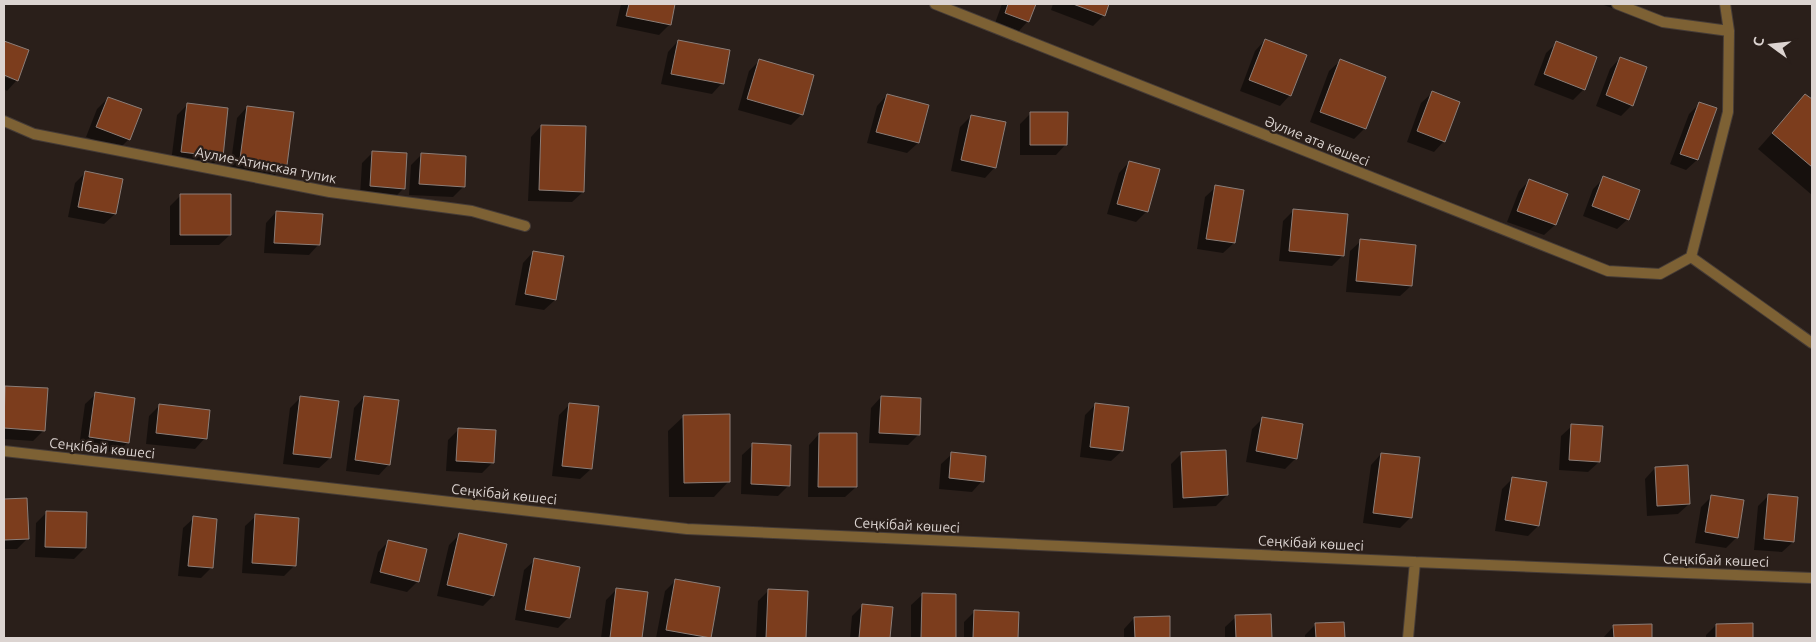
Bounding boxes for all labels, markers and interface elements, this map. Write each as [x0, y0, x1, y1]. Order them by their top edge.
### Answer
north arrow [1746, 20, 1796, 70]
text: С [1750, 35, 1767, 48]
street label: Әулие ата көшесі [1262, 113, 1372, 169]
street label: Аулие-Атинская тупик [194, 143, 338, 187]
street label: Сеңкібай көшесі [48, 434, 156, 462]
street label: Сеңкібай көшесі [450, 480, 558, 508]
street label: Сеңкібай көшесі [854, 514, 960, 536]
street label: Сеңкібай көшесі [1258, 532, 1364, 554]
street label: Сеңкібай көшесі [1663, 550, 1769, 570]

